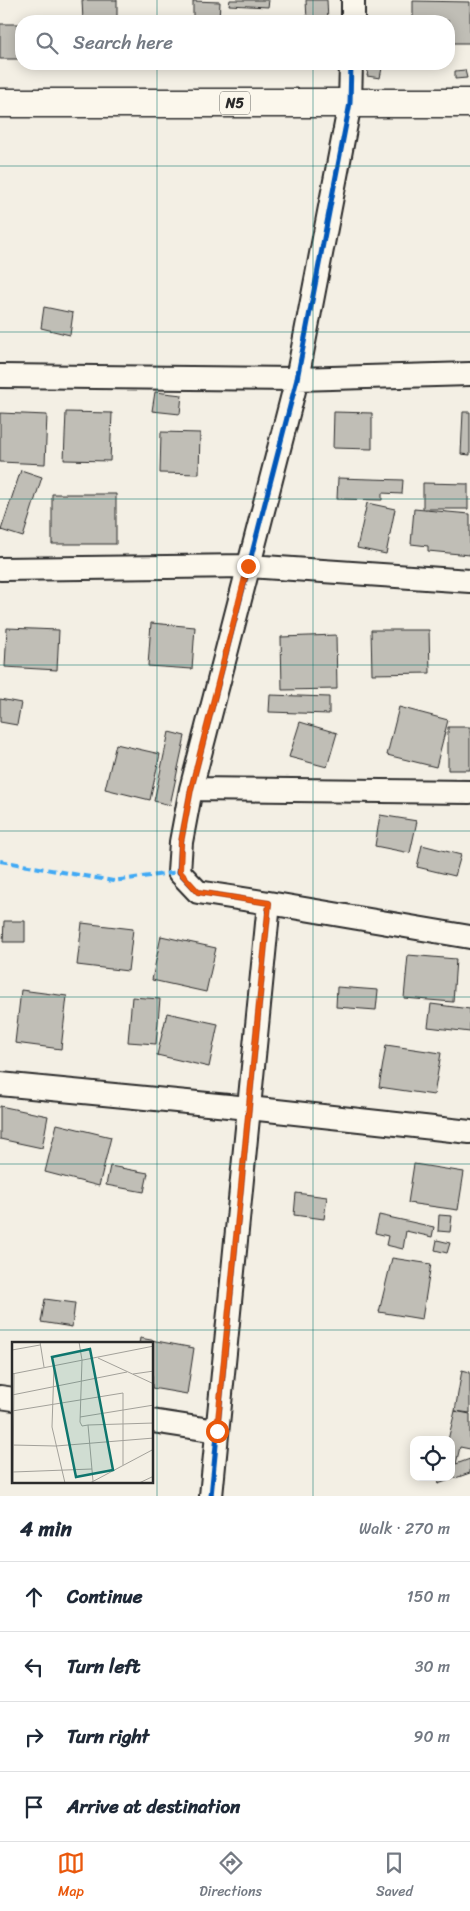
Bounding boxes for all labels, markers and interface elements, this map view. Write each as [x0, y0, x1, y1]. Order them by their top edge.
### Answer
search box [15, 15, 455, 70]
text: Search here [73, 26, 173, 59]
icon: search [33, 29, 61, 57]
road number: N5 [220, 92, 250, 115]
route end [237, 555, 260, 578]
inset map [12, 1342, 154, 1484]
route start [206, 1420, 229, 1443]
map controls [410, 1436, 455, 1481]
button: locate [410, 1436, 455, 1481]
text: 4 min [20, 1510, 72, 1548]
text: Walk · 270 m [359, 1514, 450, 1543]
text: Continue [67, 1580, 143, 1613]
text: 150 m [407, 1582, 450, 1611]
icon: ahead [20, 1583, 48, 1611]
text: Turn left [67, 1650, 140, 1683]
text: 30 m [415, 1652, 450, 1681]
icon: left [20, 1653, 48, 1681]
text: Turn right [67, 1720, 149, 1753]
text: 90 m [414, 1722, 450, 1751]
icon: right [20, 1723, 48, 1751]
text: Arrive at destination [67, 1790, 240, 1823]
icon: arrive [20, 1793, 48, 1821]
tab: Map [57, 1849, 85, 1904]
tab: Directions [199, 1849, 262, 1904]
tab: Saved [376, 1849, 413, 1904]

